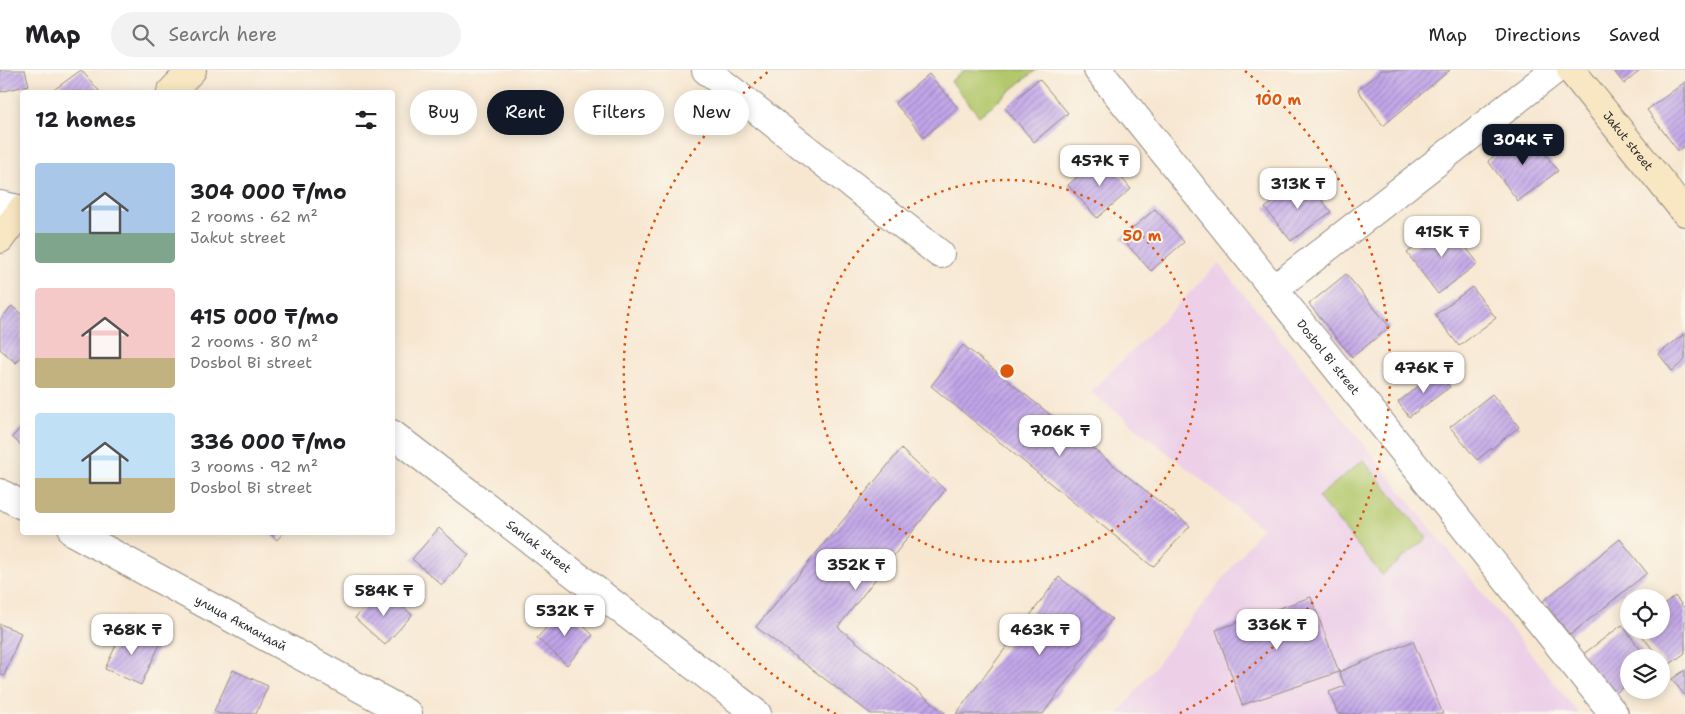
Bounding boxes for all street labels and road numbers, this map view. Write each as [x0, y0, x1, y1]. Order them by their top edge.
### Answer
street label: Jakut street [1599, 108, 1657, 174]
street label: Dosbol Bi street [1293, 316, 1363, 398]
street label: Sanlak street [503, 517, 575, 577]
street label: улица Акмандай [192, 592, 290, 655]

